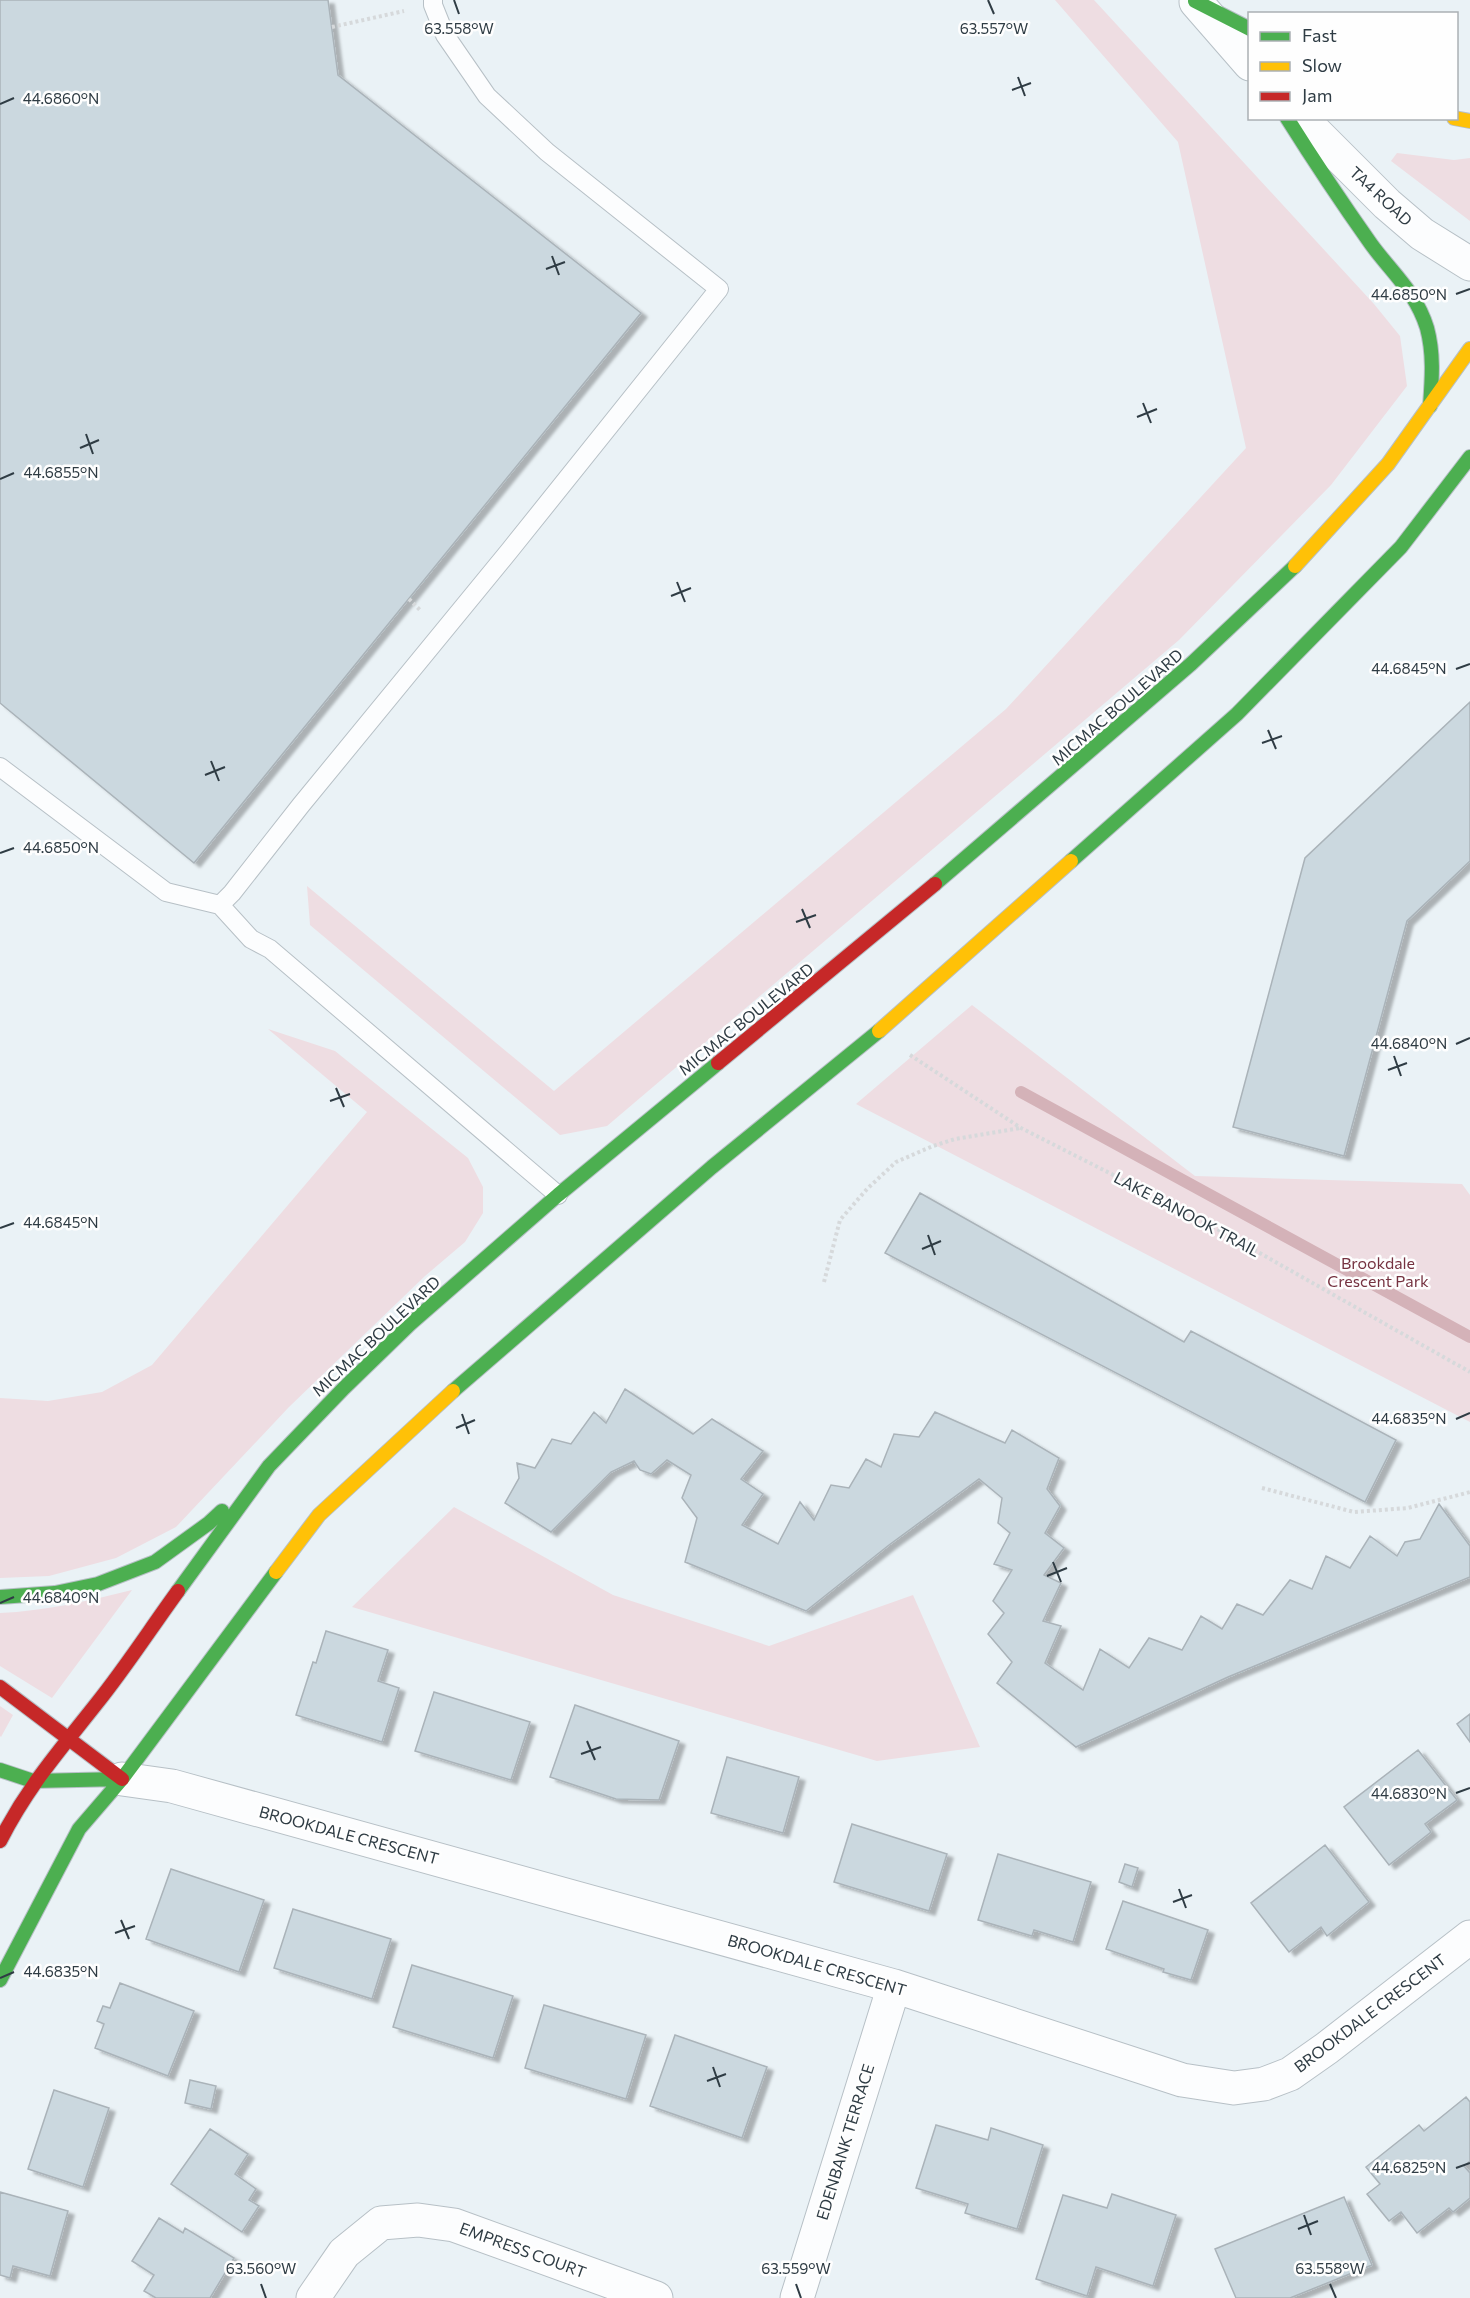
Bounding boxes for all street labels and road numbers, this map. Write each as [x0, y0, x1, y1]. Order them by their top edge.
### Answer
street label: TA4 ROAD [1346, 162, 1417, 229]
street label: MICMAC BOULEVARD [1047, 644, 1186, 769]
street label: MICMAC BOULEVARD [675, 958, 817, 1079]
street label: LAKE BANOOK TRAIL [1111, 1167, 1263, 1260]
street label: MICMAC BOULEVARD [308, 1271, 443, 1400]
street label: BROOKDALE CRESCENT [257, 1801, 441, 1868]
street label: BROOKDALE CRESCENT [726, 1930, 909, 1999]
street label: BROOKDALE CRESCENT [1290, 1949, 1449, 2076]
street label: EDENBANK TERRACE [812, 2062, 877, 2222]
street label: EMPRESS COURT [457, 2218, 589, 2281]

